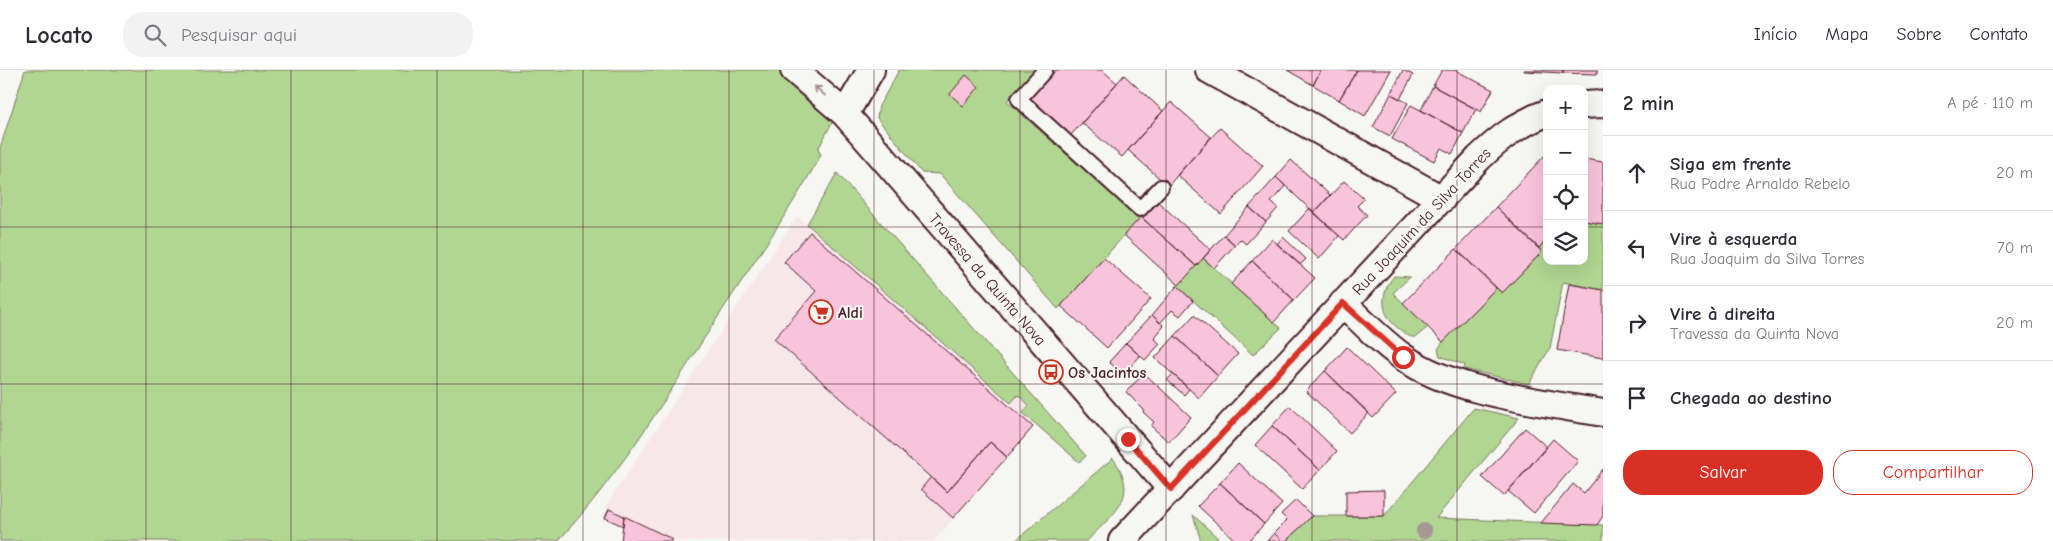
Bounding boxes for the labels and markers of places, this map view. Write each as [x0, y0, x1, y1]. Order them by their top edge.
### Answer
supermarket icon: Aldi [808, 299, 834, 325]
place label: Aldi [838, 304, 863, 322]
bus stop icon: Os Jacintos [1038, 359, 1064, 385]
place label: Os Jacintos [1068, 364, 1147, 382]

